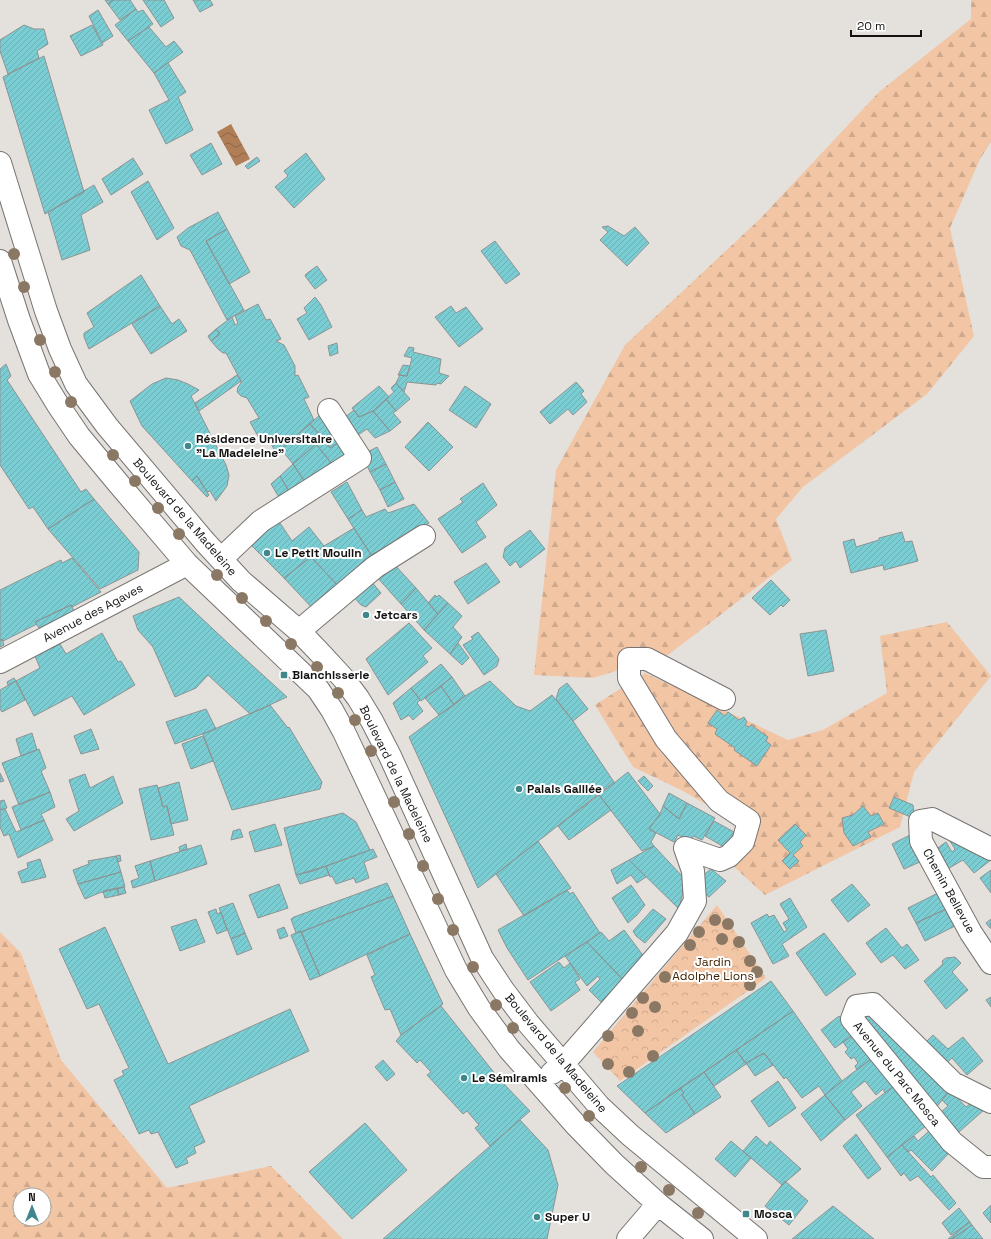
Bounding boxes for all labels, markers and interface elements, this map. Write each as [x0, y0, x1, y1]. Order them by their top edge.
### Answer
scale bar [851, 12, 921, 38]
text: 20 m [857, 18, 885, 34]
place label: Résidence Universitaire "La Madeleine" [196, 431, 332, 461]
marker: Résidence Universitaire "La Madeleine" [183, 441, 193, 451]
street label: Boulevard de la Madeleine [129, 455, 241, 579]
place label: Le Petit Moulin [275, 545, 362, 561]
marker: Le Petit Moulin [262, 548, 272, 558]
street label: Avenue des Agaves [40, 580, 146, 646]
place label: Jetcars [374, 607, 418, 623]
marker: Jetcars [361, 610, 371, 620]
place label: Blanchisserie [292, 667, 370, 683]
marker: Blanchisserie [279, 670, 289, 680]
street label: Boulevard de la Madeleine [356, 703, 436, 845]
place label: Palais Galilée [527, 781, 602, 797]
marker: Palais Galilée [514, 784, 524, 794]
street label: Chemin Bellevue [919, 846, 979, 936]
park label: Jardin Adolphe Lions [672, 954, 754, 984]
street label: Boulevard de la Madeleine [501, 990, 611, 1116]
street label: Avenue du Parc Mosca [850, 1018, 944, 1130]
place label: Le Sémiramis [472, 1070, 547, 1086]
marker: Le Sémiramis [459, 1073, 469, 1083]
north arrow [12, 1187, 52, 1227]
text: N [28, 1190, 36, 1204]
place label: Mosca [754, 1206, 792, 1222]
place label: Super U [545, 1209, 590, 1225]
marker: Mosca [741, 1209, 751, 1219]
marker: Super U [532, 1212, 542, 1222]

